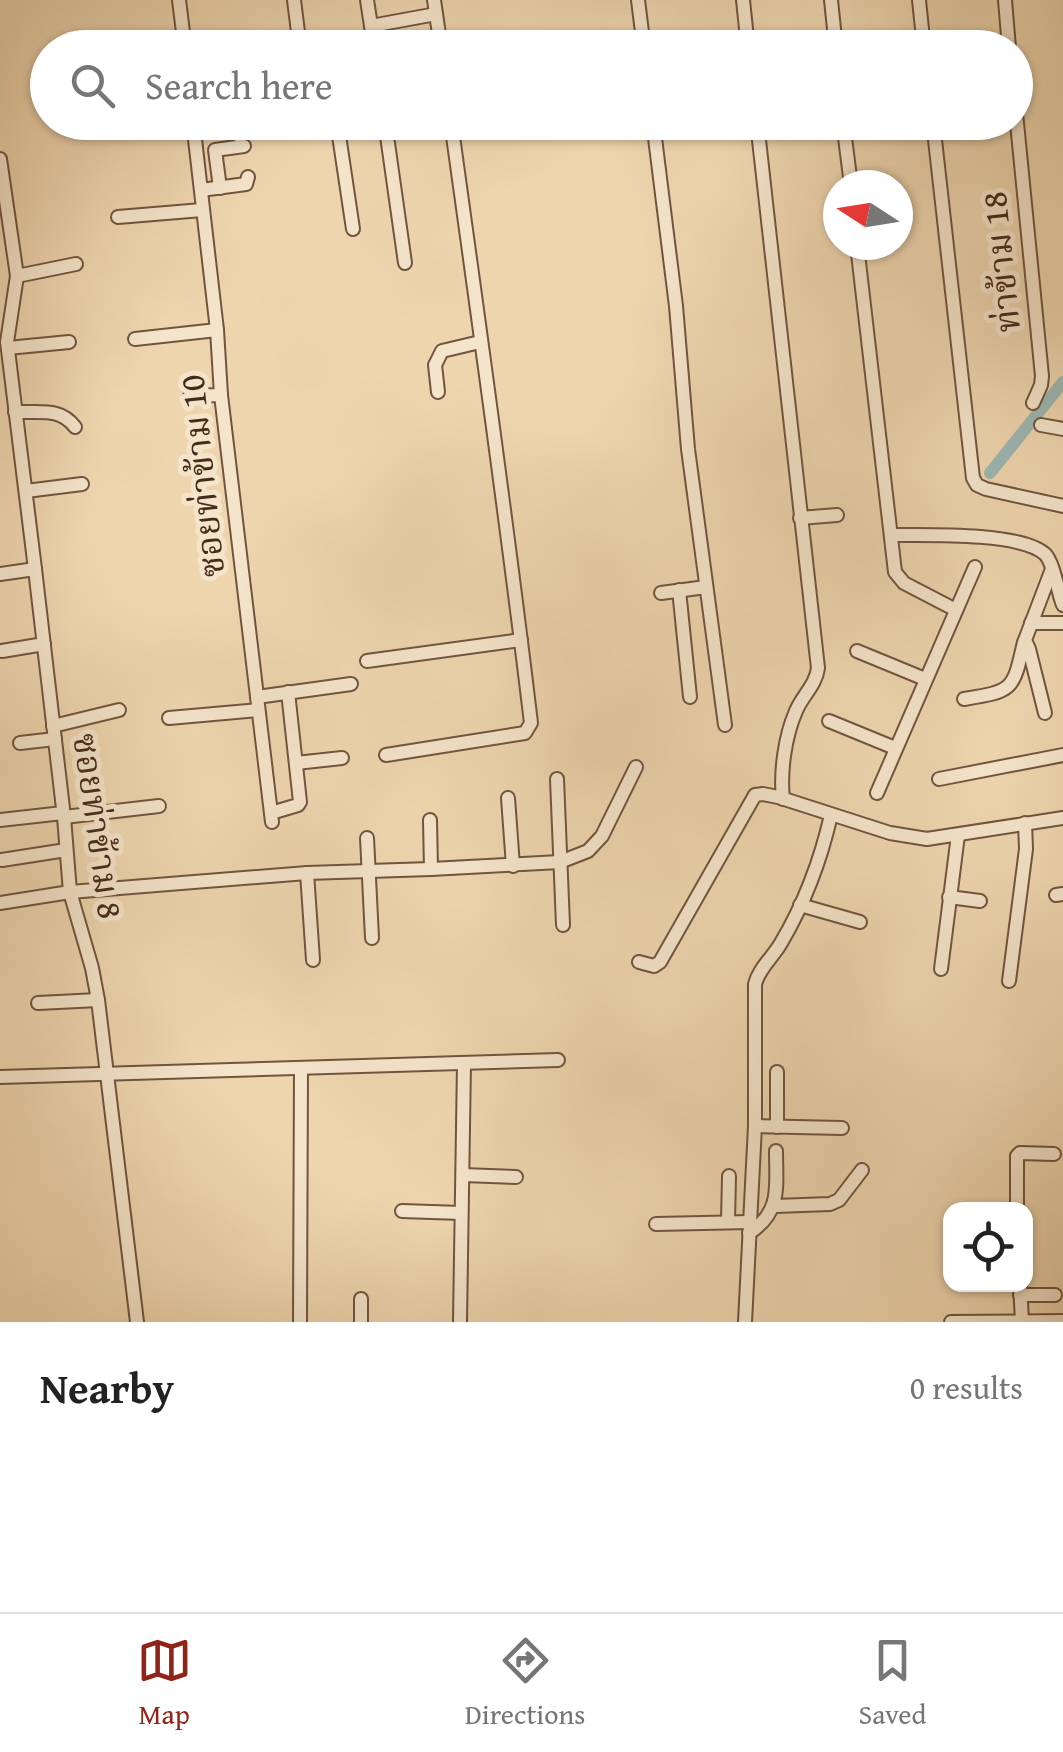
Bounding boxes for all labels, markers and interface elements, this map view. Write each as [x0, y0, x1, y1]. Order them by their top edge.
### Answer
search box [30, 30, 1033, 140]
text: Search here [145, 57, 333, 113]
icon: search [65, 58, 120, 113]
north arrow [823, 170, 913, 260]
street label: ท่าข้าม 18 [968, 189, 1033, 335]
street label: ซอยท่าข้าม 10 [165, 372, 238, 580]
street label: ซอยท่าข้าม 8 [60, 730, 137, 922]
map controls [943, 1202, 1033, 1292]
button: locate [943, 1202, 1033, 1292]
text: Nearby [40, 1357, 174, 1418]
text: 0 results [910, 1364, 1023, 1411]
tab: Map [137, 1633, 192, 1734]
tab: Directions [465, 1633, 585, 1734]
tab: Saved [859, 1633, 926, 1734]

